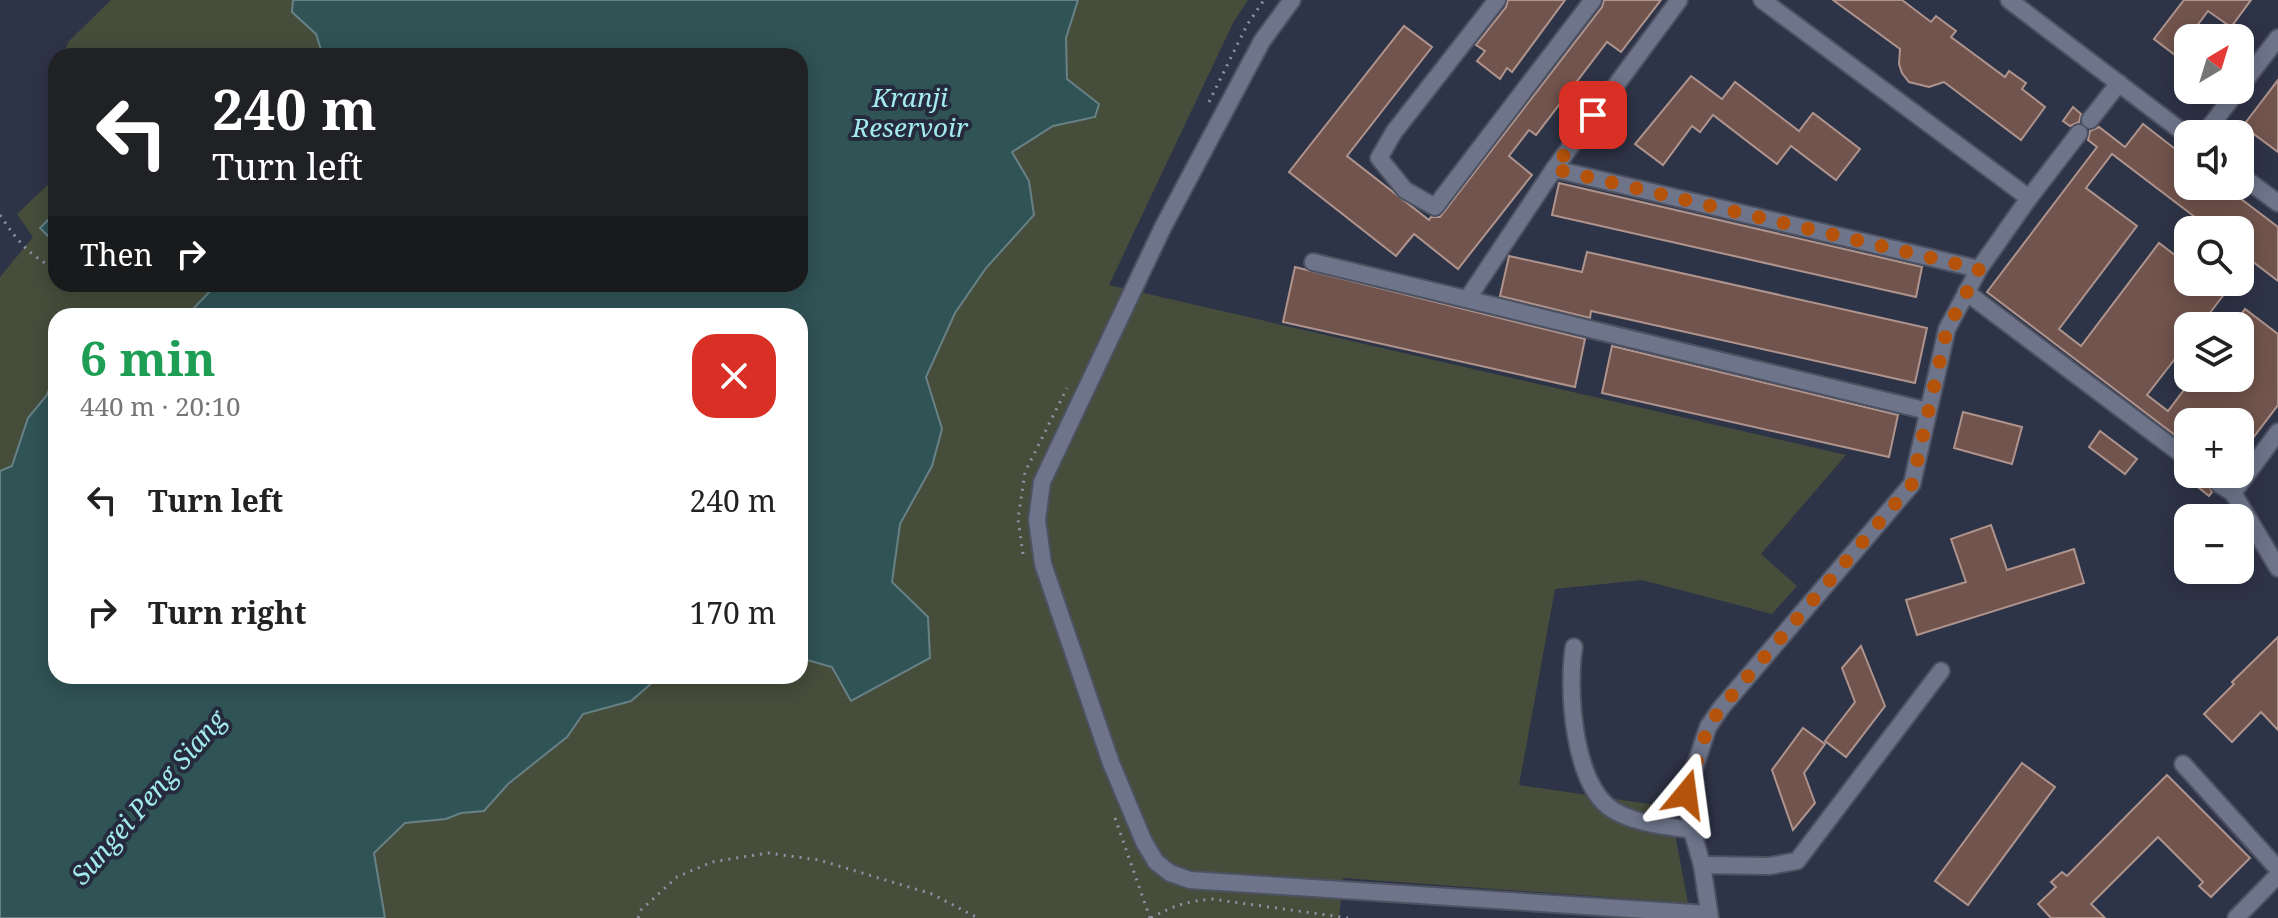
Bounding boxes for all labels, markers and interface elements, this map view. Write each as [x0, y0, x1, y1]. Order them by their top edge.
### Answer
north arrow [2174, 24, 2254, 104]
map controls [2174, 24, 2254, 584]
text: 240 m [212, 70, 377, 146]
water label: Kranji Reservoir [851, 79, 969, 145]
icon: left [80, 80, 184, 184]
pin [1559, 81, 1627, 149]
icon: arrive [1571, 93, 1615, 137]
button: sound [2174, 120, 2254, 200]
text: Turn left [212, 142, 363, 191]
button: search [2174, 216, 2254, 296]
icon: right [169, 232, 213, 276]
text: Then [80, 234, 153, 275]
button: layers [2174, 312, 2254, 392]
text: 6 min [80, 325, 216, 390]
button: close [692, 334, 776, 418]
text: 440 m · 20:10 [80, 388, 241, 424]
button: + [2174, 408, 2254, 488]
icon: left [80, 478, 124, 522]
text: Turn left [148, 480, 283, 521]
text: 240 m [690, 480, 776, 521]
button: − [2174, 504, 2254, 584]
icon: right [80, 590, 124, 634]
text: Turn right [148, 592, 306, 633]
text: 170 m [690, 592, 776, 633]
water label: Sungei Peng Siang [62, 701, 235, 892]
position arrow [1644, 752, 1728, 836]

